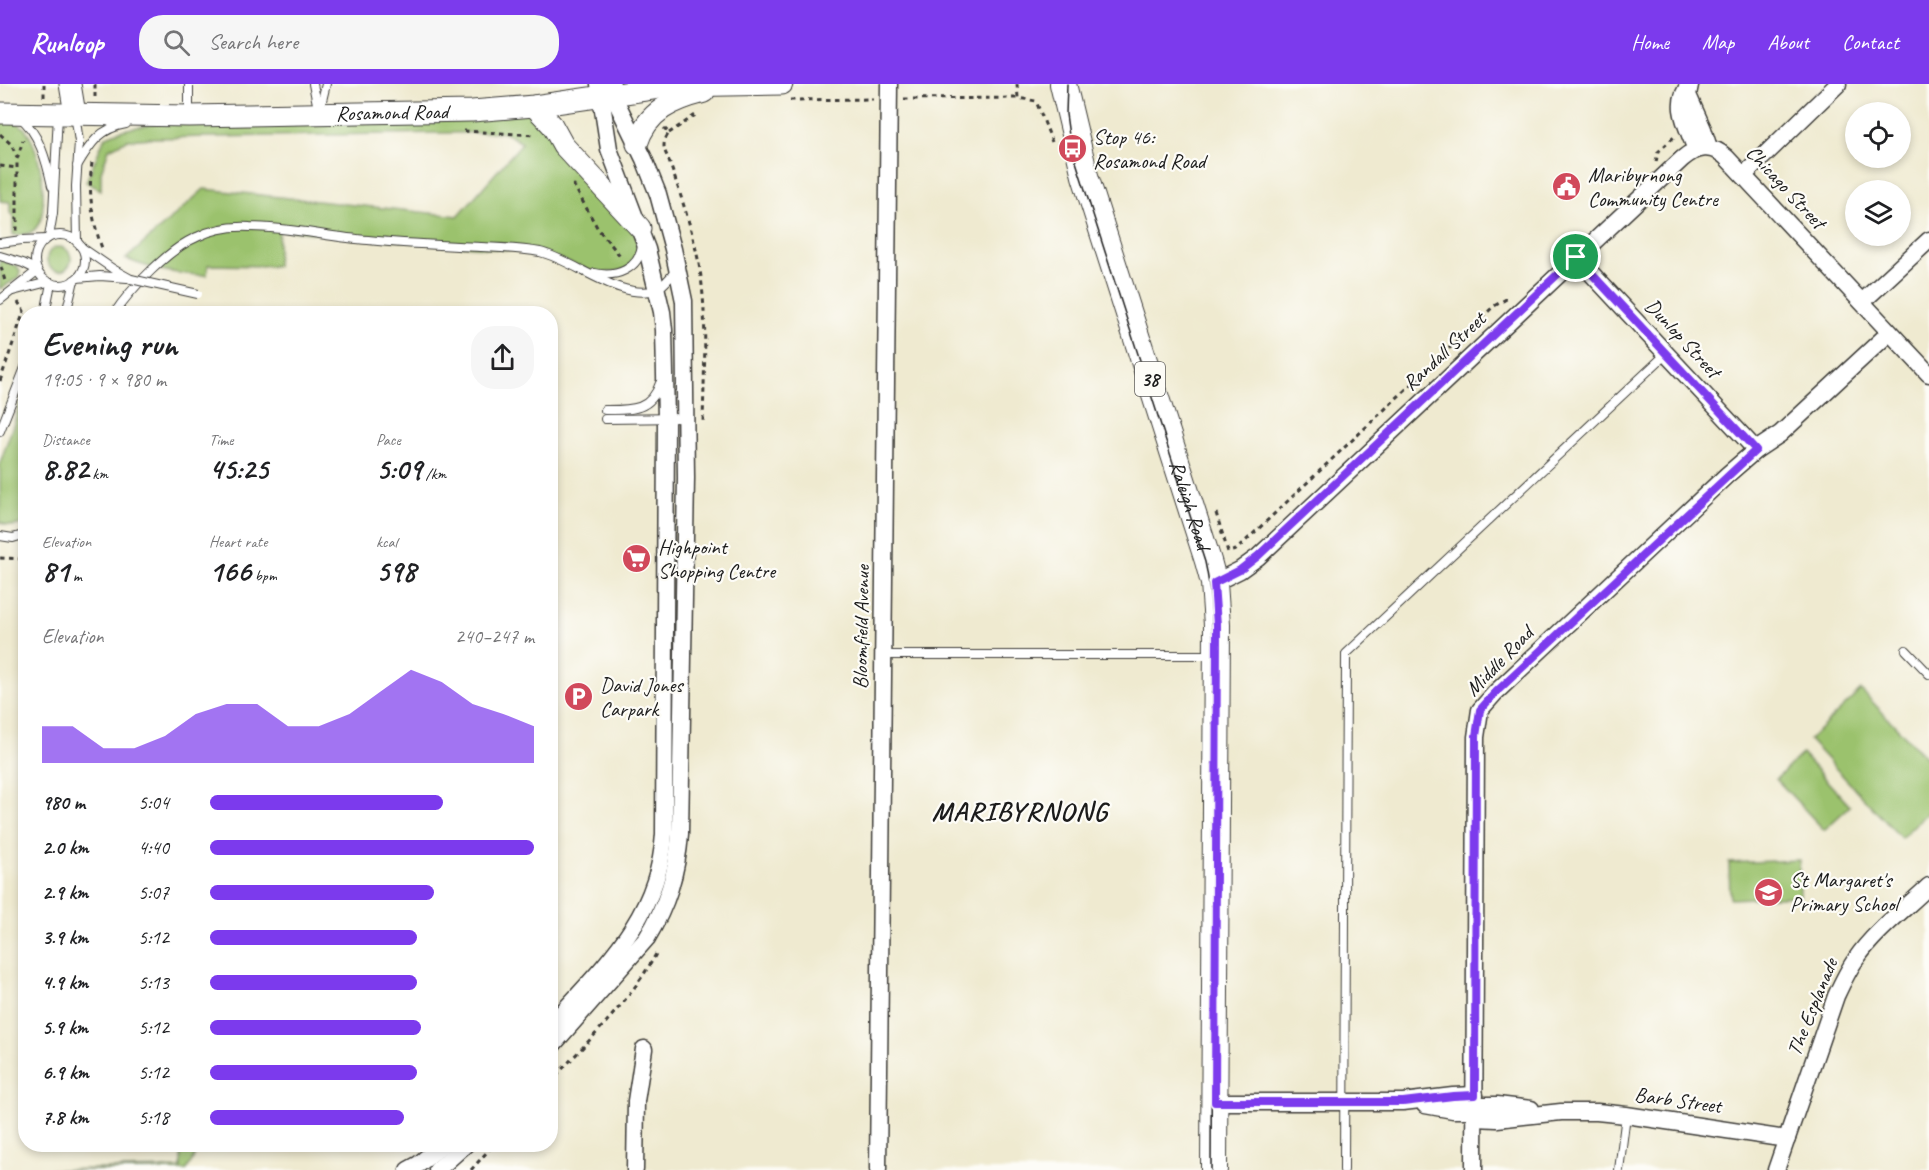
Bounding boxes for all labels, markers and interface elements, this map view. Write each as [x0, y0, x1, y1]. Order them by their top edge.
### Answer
search box [139, 15, 559, 69]
text: Runloop [30, 25, 103, 60]
icon: search [160, 26, 193, 59]
text: Search here [208, 28, 298, 56]
text: Home [1631, 29, 1669, 55]
text: Map [1702, 29, 1734, 55]
text: About [1767, 29, 1809, 55]
text: Contact [1842, 29, 1899, 55]
street label: Rosamond Road [336, 98, 452, 126]
map controls [1845, 102, 1911, 246]
button: locate [1845, 102, 1911, 168]
place label: Stop 46: Rosamond Road [1093, 124, 1209, 174]
bus stop icon: Stop 46: Rosamond Road [1056, 133, 1088, 165]
street label: Chicago Street [1741, 140, 1833, 237]
place label: Maribyrnong Community Centre [1588, 162, 1719, 212]
public building icon: Maribyrnong Community Centre [1551, 171, 1583, 203]
button: layers [1845, 180, 1911, 246]
pin [1550, 231, 1601, 282]
icon: arrive [1559, 240, 1592, 273]
street label: Dunlop Street [1640, 293, 1728, 385]
street label: Randall Street [1397, 305, 1492, 396]
text: Evening run [42, 323, 177, 365]
button: share [471, 326, 534, 389]
road number: 38 [1135, 362, 1165, 396]
text: 19:05 · 9 × 980 m [42, 367, 166, 392]
text: Distance [42, 430, 90, 450]
text: Time [209, 430, 233, 450]
text: Pace [376, 430, 401, 450]
text: 8.82 [42, 450, 88, 488]
text: 45:25 [209, 450, 268, 488]
text: 5:09 [376, 450, 422, 488]
street label: Raleigh Road [1164, 457, 1218, 556]
text: km [88, 464, 108, 484]
text: /km [422, 464, 446, 484]
text: Elevation [42, 532, 91, 552]
text: Heart rate [209, 532, 267, 552]
text: kcal [376, 532, 397, 552]
place label: Highpoint Shopping Centre [658, 534, 777, 584]
supermarket icon: Highpoint Shopping Centre [621, 543, 653, 575]
text: 81 [42, 552, 69, 590]
text: 166 [209, 552, 251, 590]
text: 598 [376, 552, 416, 590]
street label: Bloomfield Avenue [847, 564, 875, 689]
text: m [69, 566, 82, 586]
text: bpm [251, 566, 277, 586]
street label: Middle Road [1459, 618, 1541, 701]
text: Elevation [42, 624, 104, 649]
text: 240–247 m [455, 624, 534, 649]
place label: David Jones Carpark [600, 672, 684, 722]
parking icon: David Jones Carpark [563, 681, 595, 713]
text: 980 m [42, 790, 85, 815]
text: 5:04 [138, 790, 169, 815]
district label: MARIBYRNONG [932, 794, 1110, 828]
text: 2.0 km [42, 835, 89, 860]
text: 4:40 [138, 835, 169, 860]
place label: St Margaret's Primary School [1790, 867, 1901, 917]
school or university icon: St Margaret's Primary School [1753, 876, 1785, 908]
text: 2.9 km [42, 880, 88, 905]
text: 5:07 [138, 880, 169, 905]
text: 3.9 km [42, 925, 88, 950]
text: 5:12 [138, 925, 169, 950]
street label: The Esplanade [1781, 952, 1844, 1060]
text: 4.9 km [42, 970, 88, 995]
text: 5:13 [138, 970, 169, 995]
text: 5.9 km [42, 1015, 88, 1040]
text: 5:12 [138, 1015, 169, 1040]
text: 6.9 km [42, 1060, 89, 1085]
text: 5:12 [138, 1060, 169, 1085]
street label: Barb Street [1633, 1081, 1725, 1119]
text: 7.8 km [42, 1105, 88, 1130]
text: 5:18 [138, 1105, 169, 1130]

